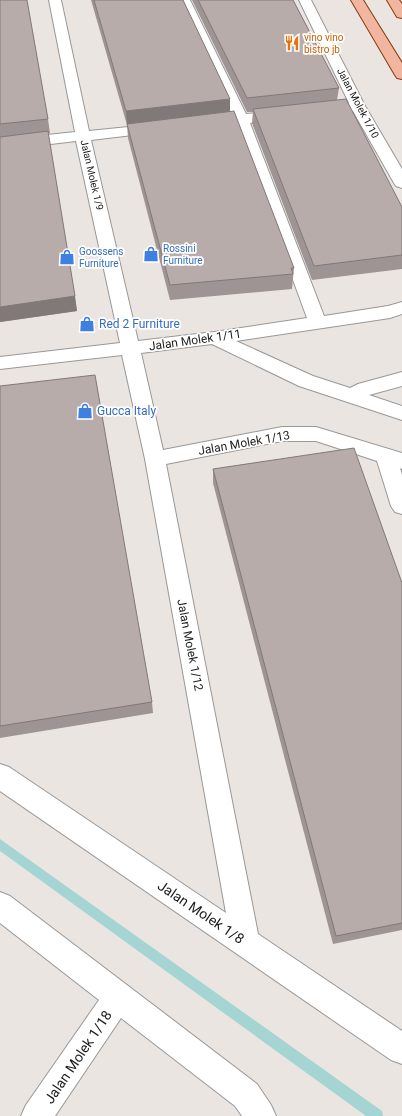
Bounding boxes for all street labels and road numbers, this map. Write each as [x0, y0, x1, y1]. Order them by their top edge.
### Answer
street label: Jalan Molek 1/10 [335, 66, 381, 140]
street label: Jalan Molek 1/9 [79, 139, 105, 211]
street label: Jalan Molek 1/11 [148, 327, 242, 353]
street label: Jalan Molek 1/13 [197, 428, 291, 458]
street label: Jalan Molek 1/12 [174, 598, 206, 692]
street label: Jalan Molek 1/8 [155, 877, 247, 947]
street label: Jalan Molek 1/18 [41, 1007, 115, 1106]

